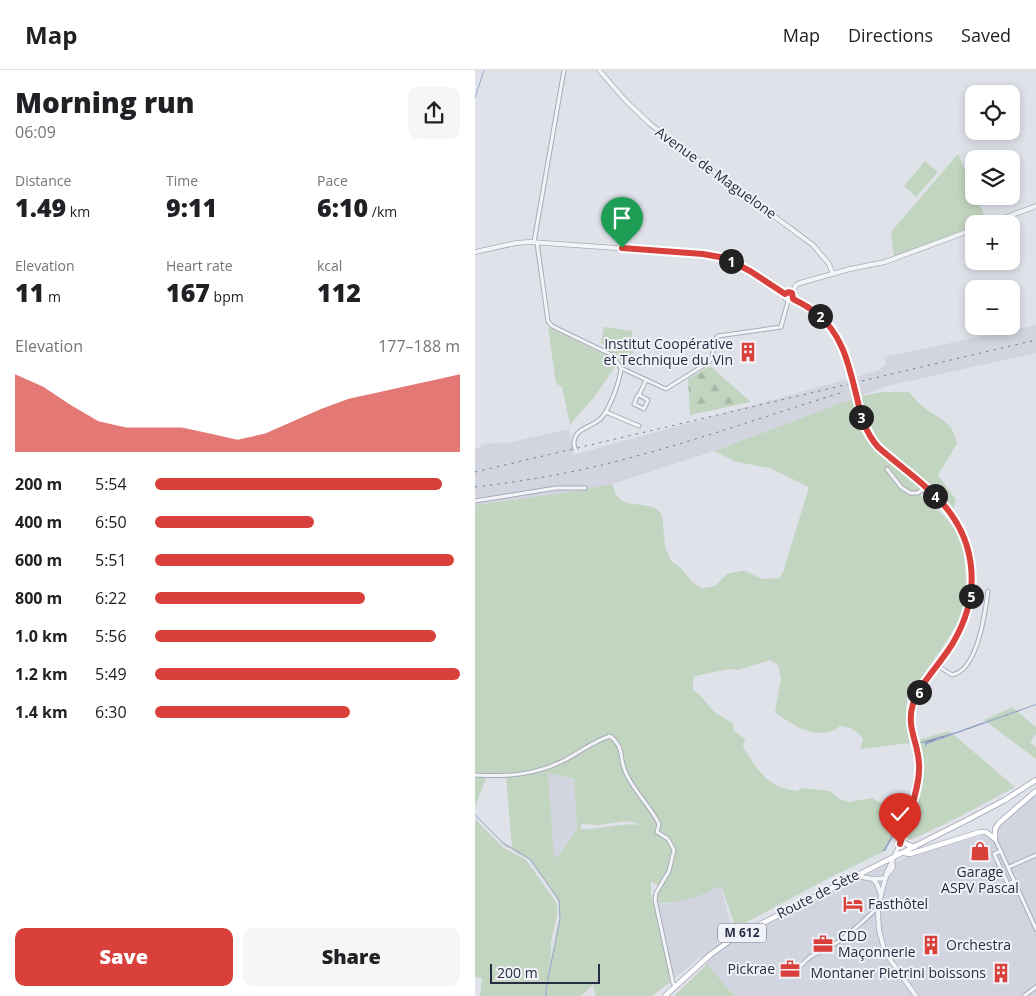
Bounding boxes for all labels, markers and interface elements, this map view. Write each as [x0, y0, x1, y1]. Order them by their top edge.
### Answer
text: Map [25, 18, 77, 51]
text: Map [783, 23, 820, 47]
text: Directions [848, 23, 933, 47]
text: Saved [961, 23, 1011, 47]
text: Morning run [15, 83, 195, 121]
map controls [965, 85, 1020, 335]
button: locate [965, 85, 1020, 140]
button: share [408, 87, 460, 139]
text: 06:09 [15, 121, 56, 143]
street label: Avenue de Maguelone [652, 122, 781, 223]
button: layers [965, 150, 1020, 205]
text: Distance [15, 171, 71, 190]
text: Time [166, 171, 198, 190]
text: Pace [317, 171, 348, 190]
text: 1.49 [15, 190, 66, 224]
text: 9:11 [166, 190, 217, 224]
text: 6:10 [317, 190, 368, 224]
pin [601, 197, 643, 248]
text: km [66, 202, 90, 221]
text: /km [368, 202, 397, 221]
icon: arrive [608, 204, 636, 232]
button: + [965, 215, 1020, 270]
pin: 1 [719, 248, 743, 274]
text: 1 [727, 252, 736, 271]
text: Elevation [15, 256, 74, 275]
text: Heart rate [166, 256, 233, 275]
text: kcal [317, 256, 342, 275]
text: 11 [15, 275, 44, 309]
text: 167 [166, 275, 210, 309]
text: 112 [317, 275, 361, 309]
button: − [965, 280, 1020, 335]
text: m [44, 287, 61, 306]
text: bpm [210, 287, 244, 306]
pin: 2 [807, 304, 833, 328]
text: 2 [816, 307, 825, 326]
place label: Institut Coopérative et Technique du Vin [604, 334, 733, 369]
text: Elevation [15, 335, 83, 357]
text: 177–188 m [378, 335, 460, 357]
building icon: Institut Coopérative et Technique du Vin [737, 341, 759, 363]
pin: 3 [849, 404, 873, 430]
text: 3 [857, 408, 866, 427]
text: 200 m [15, 473, 62, 495]
text: 5:54 [95, 473, 127, 495]
pin: 4 [923, 484, 947, 508]
text: 4 [931, 487, 940, 506]
text: 400 m [15, 511, 62, 533]
text: 6:50 [95, 511, 127, 533]
text: 600 m [15, 549, 62, 571]
text: 5:51 [95, 549, 127, 571]
pin: 5 [959, 584, 983, 608]
text: 800 m [15, 587, 62, 609]
text: 6:22 [95, 587, 127, 609]
text: 5 [967, 587, 976, 606]
text: 1.0 km [15, 625, 68, 647]
text: 5:56 [95, 625, 127, 647]
text: 1.2 km [15, 663, 68, 685]
text: 5:49 [95, 663, 127, 685]
pin: 6 [907, 680, 931, 704]
text: 6 [915, 683, 924, 702]
text: 1.4 km [15, 701, 68, 723]
text: 6:30 [95, 701, 127, 723]
pin [879, 793, 921, 844]
icon: check [886, 800, 914, 828]
shop icon: Garage ASPV Pascal [969, 840, 991, 862]
place label: Garage ASPV Pascal [941, 862, 1019, 897]
street label: Route de Sète [773, 864, 863, 923]
hotel icon: Fasthôtel [842, 893, 864, 915]
place label: Fasthôtel [868, 894, 928, 913]
road number: M 612 [718, 924, 766, 942]
place label: CDD Maçonnerie [838, 926, 916, 961]
button: Save [15, 928, 233, 986]
button: Share [243, 928, 460, 986]
office icon: CDD Maçonnerie [812, 933, 834, 955]
building icon: Orchestra [920, 934, 942, 956]
place label: Orchestra [946, 935, 1011, 954]
office icon: Pickrae [779, 958, 801, 980]
place label: Pickrae [728, 959, 775, 978]
scale bar [490, 961, 600, 984]
building icon: Montaner Pietrini boissons [990, 962, 1012, 984]
text: 200 m [497, 963, 538, 982]
place label: Montaner Pietrini boissons [810, 963, 986, 982]

